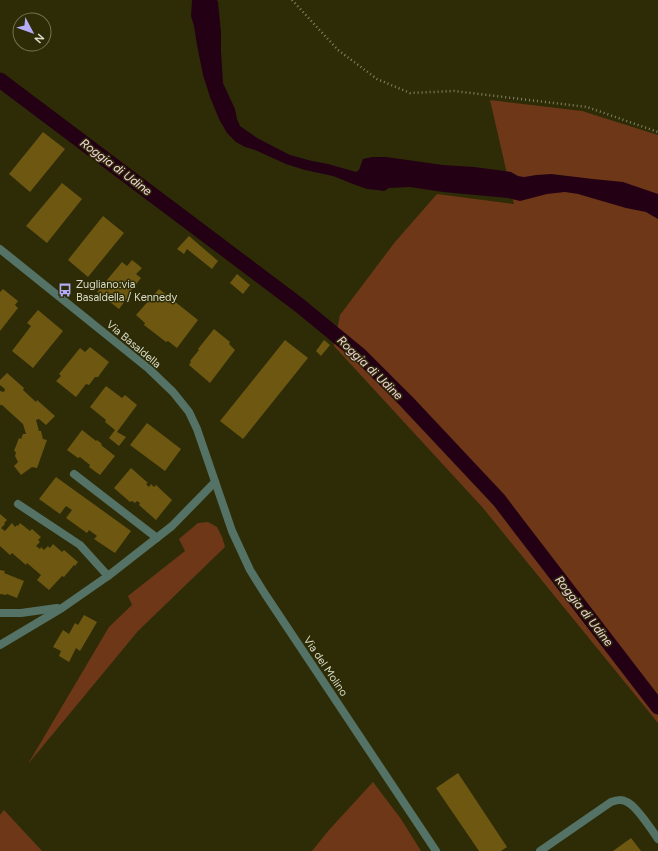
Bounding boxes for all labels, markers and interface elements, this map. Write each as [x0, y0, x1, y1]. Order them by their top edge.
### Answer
north arrow [12, 12, 52, 52]
text: N [31, 31, 47, 46]
water label: Roggia di Udine [78, 136, 155, 199]
place label: Zugliano:via Basaldella / Kennedy [76, 278, 177, 304]
bus stop icon: Zugliano:via Basaldella / Kennedy [57, 282, 73, 298]
street label: Via Basaldella [104, 318, 163, 371]
water label: Roggia di Udine [334, 333, 406, 403]
water label: Roggia di Udine [552, 573, 616, 649]
street label: Via del Molino [301, 634, 350, 699]

